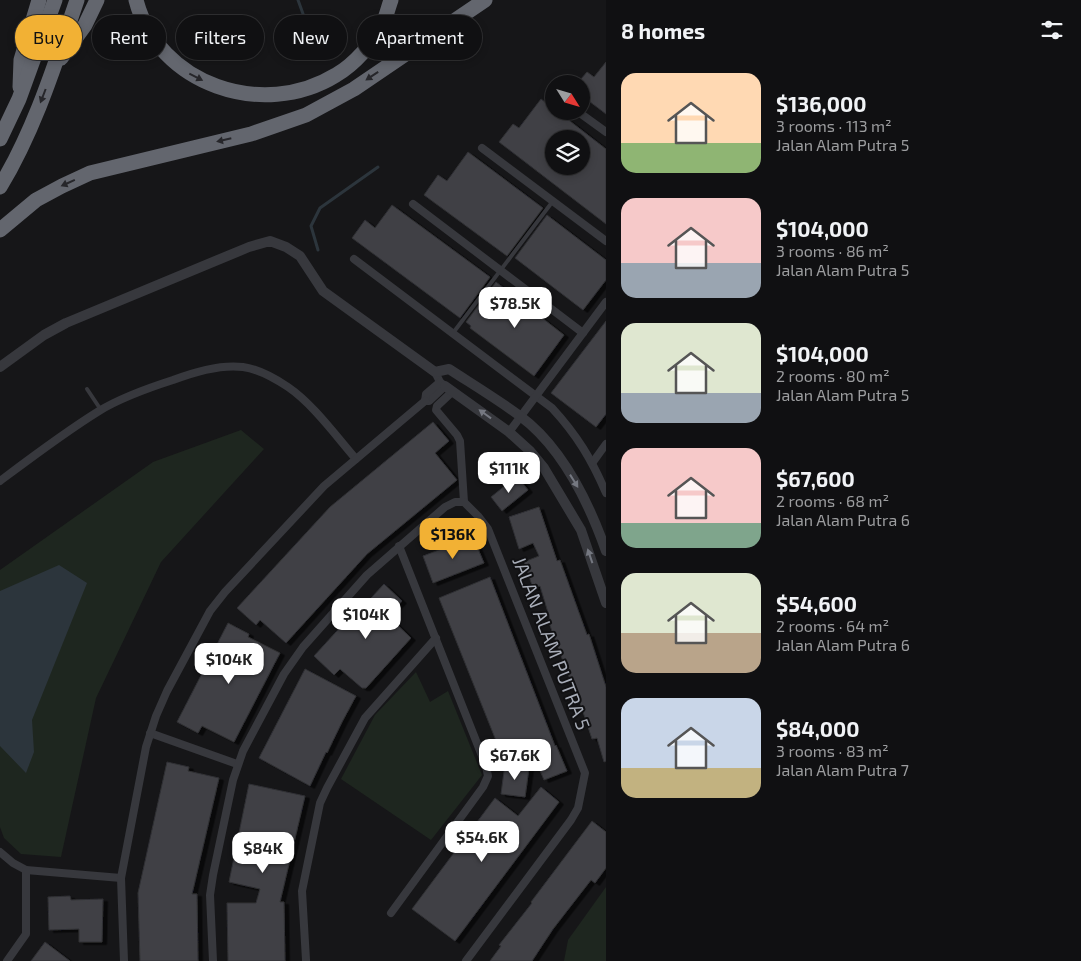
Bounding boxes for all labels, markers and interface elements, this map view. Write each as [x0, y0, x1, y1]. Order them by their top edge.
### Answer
chip: Buy [15, 15, 82, 60]
chip: Rent [92, 15, 166, 60]
chip: Filters [176, 15, 264, 60]
chip: New [274, 15, 347, 60]
chip: Apartment [357, 15, 482, 60]
icon: filters [1038, 16, 1066, 44]
text: 8 homes [621, 18, 705, 43]
one-way arrow [366, 72, 379, 81]
one-way arrow [189, 73, 203, 81]
north arrow [545, 75, 590, 120]
map controls [545, 75, 590, 175]
one-way arrow [39, 89, 47, 104]
text: $136,000 [776, 91, 866, 116]
icon: home [661, 93, 721, 153]
text: 3 rooms · 113 m² [776, 116, 892, 135]
button: layers [545, 130, 590, 175]
text: Jalan Alam Putra 5 [776, 135, 909, 154]
one-way arrow [217, 136, 232, 144]
one-way arrow [61, 179, 75, 187]
text: $104,000 [776, 216, 869, 241]
icon: home [661, 218, 721, 278]
text: 3 rooms · 86 m² [776, 241, 889, 260]
text: Jalan Alam Putra 5 [776, 260, 909, 279]
pin: $78.5K [474, 286, 556, 329]
text: $78.5K [490, 293, 540, 312]
text: $104,000 [776, 341, 869, 366]
icon: home [661, 343, 721, 403]
text: 2 rooms · 80 m² [776, 366, 890, 385]
text: Jalan Alam Putra 5 [776, 385, 909, 404]
one-way arrow [479, 409, 492, 420]
pin: $111K [474, 452, 544, 494]
text: $111K [489, 458, 529, 477]
text: $67,600 [776, 466, 855, 491]
icon: home [661, 468, 721, 528]
one-way arrow [569, 474, 578, 488]
text: 2 rooms · 68 m² [776, 491, 889, 510]
text: Jalan Alam Putra 6 [776, 510, 910, 529]
pin: $136K [418, 518, 488, 560]
text: $136K [431, 524, 475, 543]
one-way arrow [586, 549, 593, 564]
street label: JALAN ALAM PUTRA 5 [508, 553, 596, 733]
text: $54,600 [776, 591, 857, 616]
icon: home [661, 593, 721, 653]
pin: $104K [331, 598, 401, 640]
text: $104K [343, 604, 389, 623]
text: 2 rooms · 64 m² [776, 616, 889, 635]
text: Jalan Alam Putra 6 [776, 635, 910, 654]
pin: $104K [194, 642, 264, 685]
text: $104K [206, 649, 252, 668]
text: $84,000 [776, 716, 859, 741]
icon: home [661, 718, 721, 778]
pin: $67.6K [474, 738, 556, 781]
text: 3 rooms · 83 m² [776, 741, 889, 760]
text: $67.6K [490, 745, 540, 764]
text: Jalan Alam Putra 7 [776, 760, 909, 779]
pin: $54.6K [441, 820, 523, 863]
text: $54.6K [456, 827, 508, 846]
pin: $84K [233, 832, 293, 874]
text: $84K [243, 838, 283, 857]

